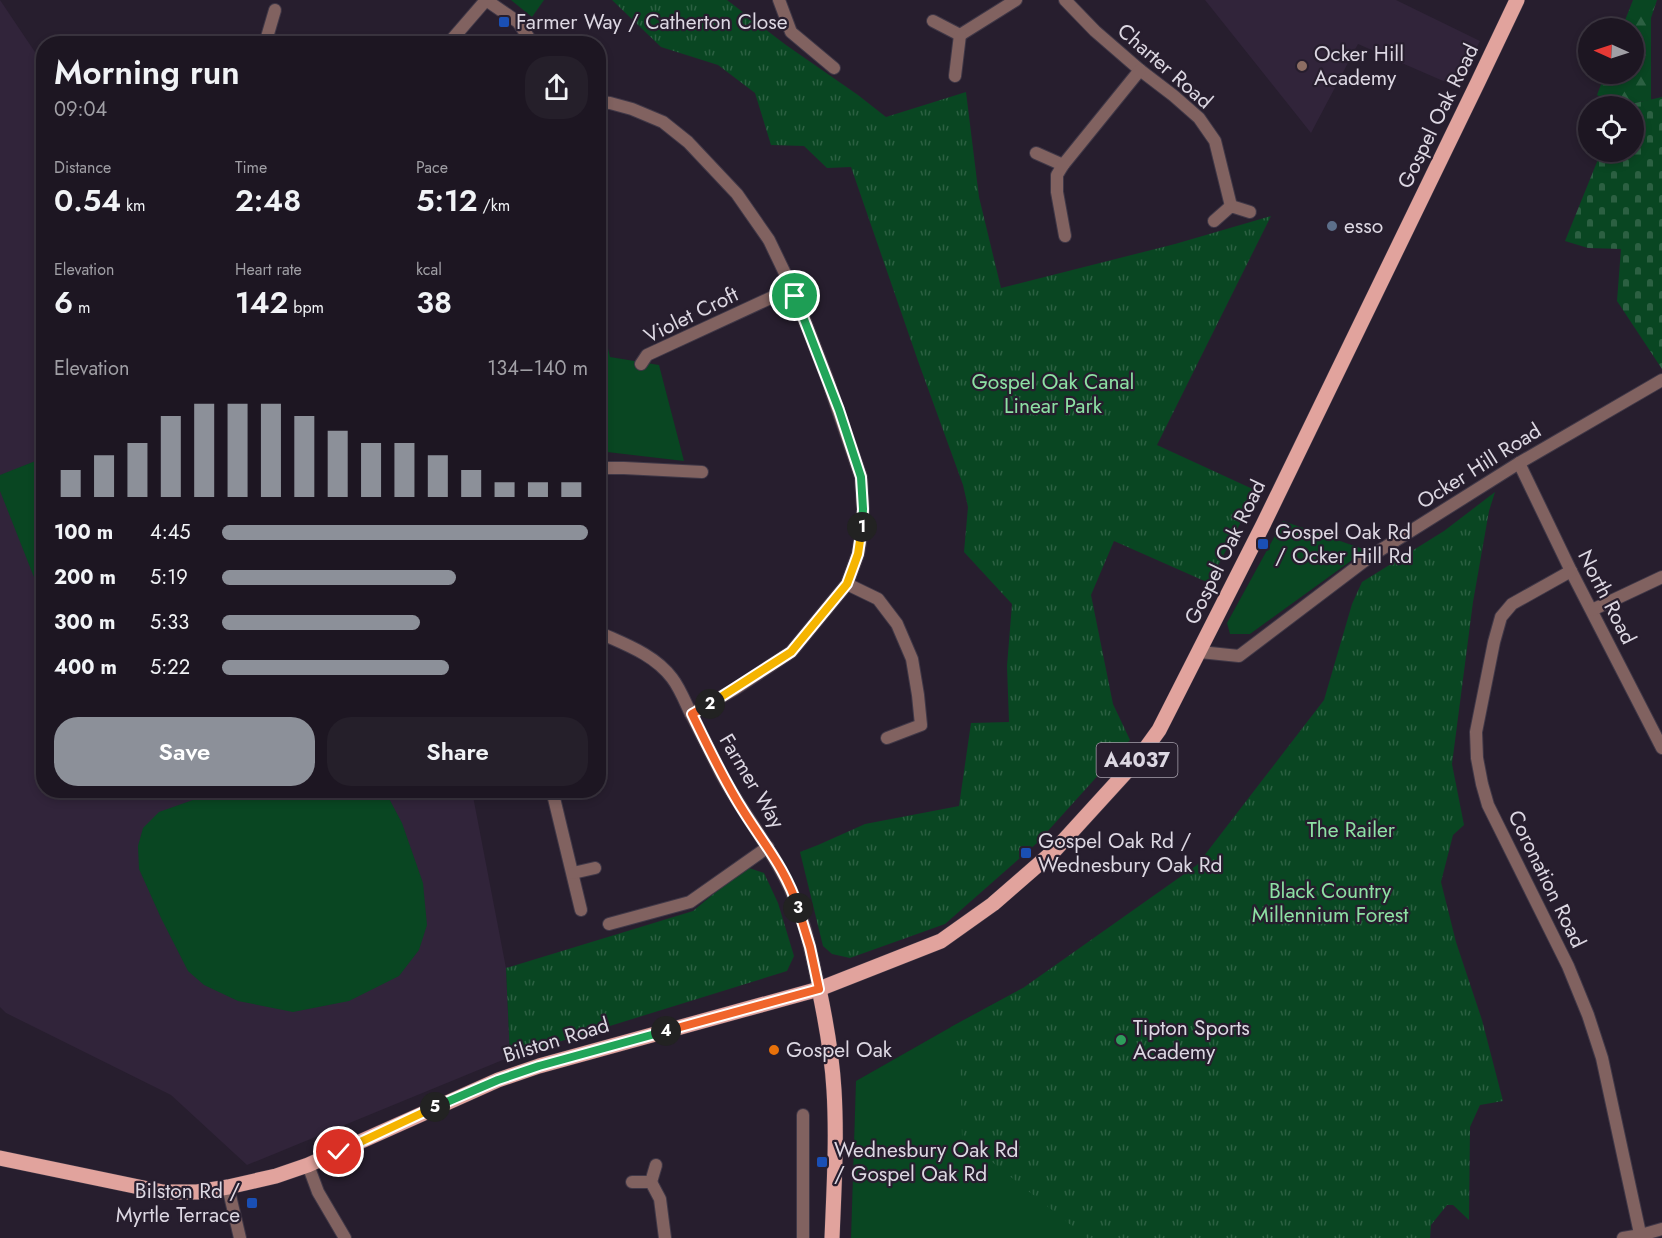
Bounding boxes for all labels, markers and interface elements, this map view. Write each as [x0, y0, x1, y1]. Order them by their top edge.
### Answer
place label: Farmer Way / Catherton Close [516, 7, 788, 37]
marker: Farmer Way / Catherton Close [497, 15, 511, 29]
street label: Charter Road [1111, 16, 1219, 116]
north arrow [1578, 18, 1644, 84]
map controls [1578, 18, 1644, 162]
place label: Ocker Hill Academy [1314, 39, 1404, 93]
street label: Gospel Oak Road [1390, 39, 1486, 193]
text: Morning run [54, 49, 240, 96]
button: share [525, 56, 588, 119]
marker: Ocker Hill Academy [1295, 59, 1309, 73]
text: 09:04 [54, 95, 107, 124]
button: locate [1578, 96, 1644, 162]
text: Distance [54, 156, 111, 179]
text: Time [235, 156, 267, 179]
text: Pace [416, 156, 448, 179]
text: 0.54 [54, 179, 121, 222]
text: 2:48 [235, 179, 301, 222]
text: 5:12 [416, 179, 478, 222]
text: km [121, 194, 146, 217]
text: /km [478, 194, 510, 217]
place label: esso [1344, 211, 1383, 241]
marker: esso [1325, 219, 1339, 233]
text: Elevation [54, 258, 114, 281]
text: Heart rate [235, 258, 302, 281]
text: kcal [416, 258, 442, 281]
pin [769, 270, 820, 321]
street label: Violet Croft [639, 279, 743, 351]
icon: arrive [778, 279, 811, 312]
text: 6 [54, 281, 73, 324]
text: 142 [235, 281, 288, 324]
text: 38 [416, 281, 452, 324]
text: m [73, 296, 90, 319]
text: bpm [288, 296, 324, 319]
text: Elevation [54, 354, 129, 383]
text: 134–140 m [487, 354, 588, 383]
park label: Gospel Oak Canal Linear Park [972, 367, 1134, 421]
street label: Ocker Hill Road [1411, 416, 1547, 516]
street label: Gospel Oak Road [1177, 475, 1273, 629]
pin: 1 [847, 512, 877, 542]
text: 1 [858, 515, 866, 538]
place label: Gospel Oak Rd / Ocker Hill Rd [1275, 517, 1412, 571]
text: 100 m [54, 518, 113, 547]
text: 4:45 [150, 518, 191, 547]
marker: Gospel Oak Rd / Ocker Hill Rd [1256, 537, 1270, 551]
street label: North Road [1570, 544, 1644, 650]
text: 200 m [54, 563, 116, 592]
text: 5:19 [150, 563, 188, 592]
text: 300 m [54, 608, 115, 637]
text: 5:33 [150, 608, 189, 637]
text: 400 m [54, 653, 117, 682]
text: 5:22 [150, 653, 190, 682]
pin: 2 [695, 689, 725, 719]
text: 2 [705, 692, 715, 715]
button: Save [54, 717, 315, 786]
button: Share [327, 717, 588, 786]
street label: Farmer Way [712, 728, 792, 835]
road number: A4037 [1096, 743, 1178, 777]
street label: Coronation Road [1501, 805, 1593, 953]
park label: The Railer [1307, 815, 1396, 845]
place label: Gospel Oak Rd / Wednesbury Oak Rd [1038, 826, 1223, 880]
marker: Gospel Oak Rd / Wednesbury Oak Rd [1019, 846, 1033, 860]
park label: Black Country Millennium Forest [1252, 876, 1408, 930]
pin: 3 [783, 893, 813, 923]
text: 3 [793, 896, 803, 919]
street label: Bilston Road [499, 1010, 613, 1070]
place label: Tipton Sports Academy [1133, 1013, 1250, 1067]
pin: 4 [651, 1016, 681, 1046]
text: 4 [660, 1019, 672, 1042]
marker: Tipton Sports Academy [1114, 1033, 1128, 1047]
place label: Gospel Oak [786, 1035, 893, 1065]
marker: Gospel Oak [767, 1043, 781, 1057]
pin: 5 [420, 1092, 450, 1122]
text: 5 [430, 1095, 440, 1118]
pin [313, 1126, 364, 1177]
icon: check [322, 1135, 355, 1168]
place label: Wednesbury Oak Rd / Gospel Oak Rd [834, 1135, 1019, 1189]
marker: Wednesbury Oak Rd / Gospel Oak Rd [815, 1155, 829, 1169]
place label: Bilston Rd / Myrtle Terrace [116, 1176, 240, 1230]
marker: Bilston Rd / Myrtle Terrace [245, 1196, 259, 1210]

